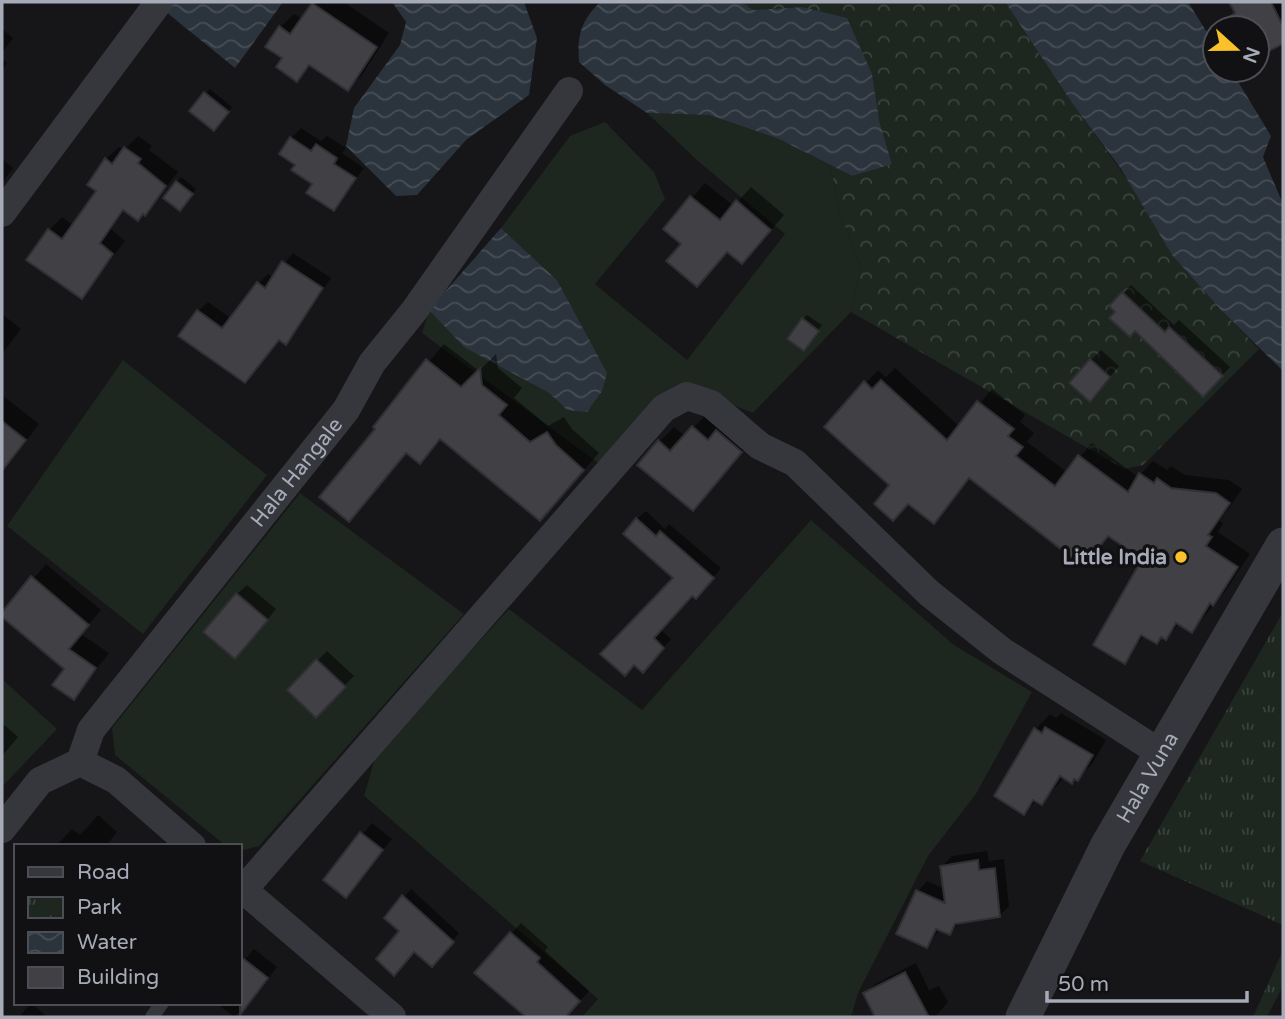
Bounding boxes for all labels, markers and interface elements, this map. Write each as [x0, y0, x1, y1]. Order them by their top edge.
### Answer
north arrow [1201, 14, 1271, 84]
text: N [1238, 44, 1264, 66]
street label: Hala Hangale [246, 413, 348, 532]
place label: Little India [1062, 545, 1167, 570]
marker: Little India [1173, 549, 1189, 565]
street label: Hala Vuna [1111, 728, 1184, 828]
legend [14, 844, 242, 1005]
text: Road [77, 860, 130, 885]
text: Park [77, 895, 122, 920]
text: Water [77, 930, 137, 955]
scale bar [1047, 960, 1246, 1004]
text: Building [77, 965, 159, 990]
text: 50 m [1058, 972, 1109, 997]

